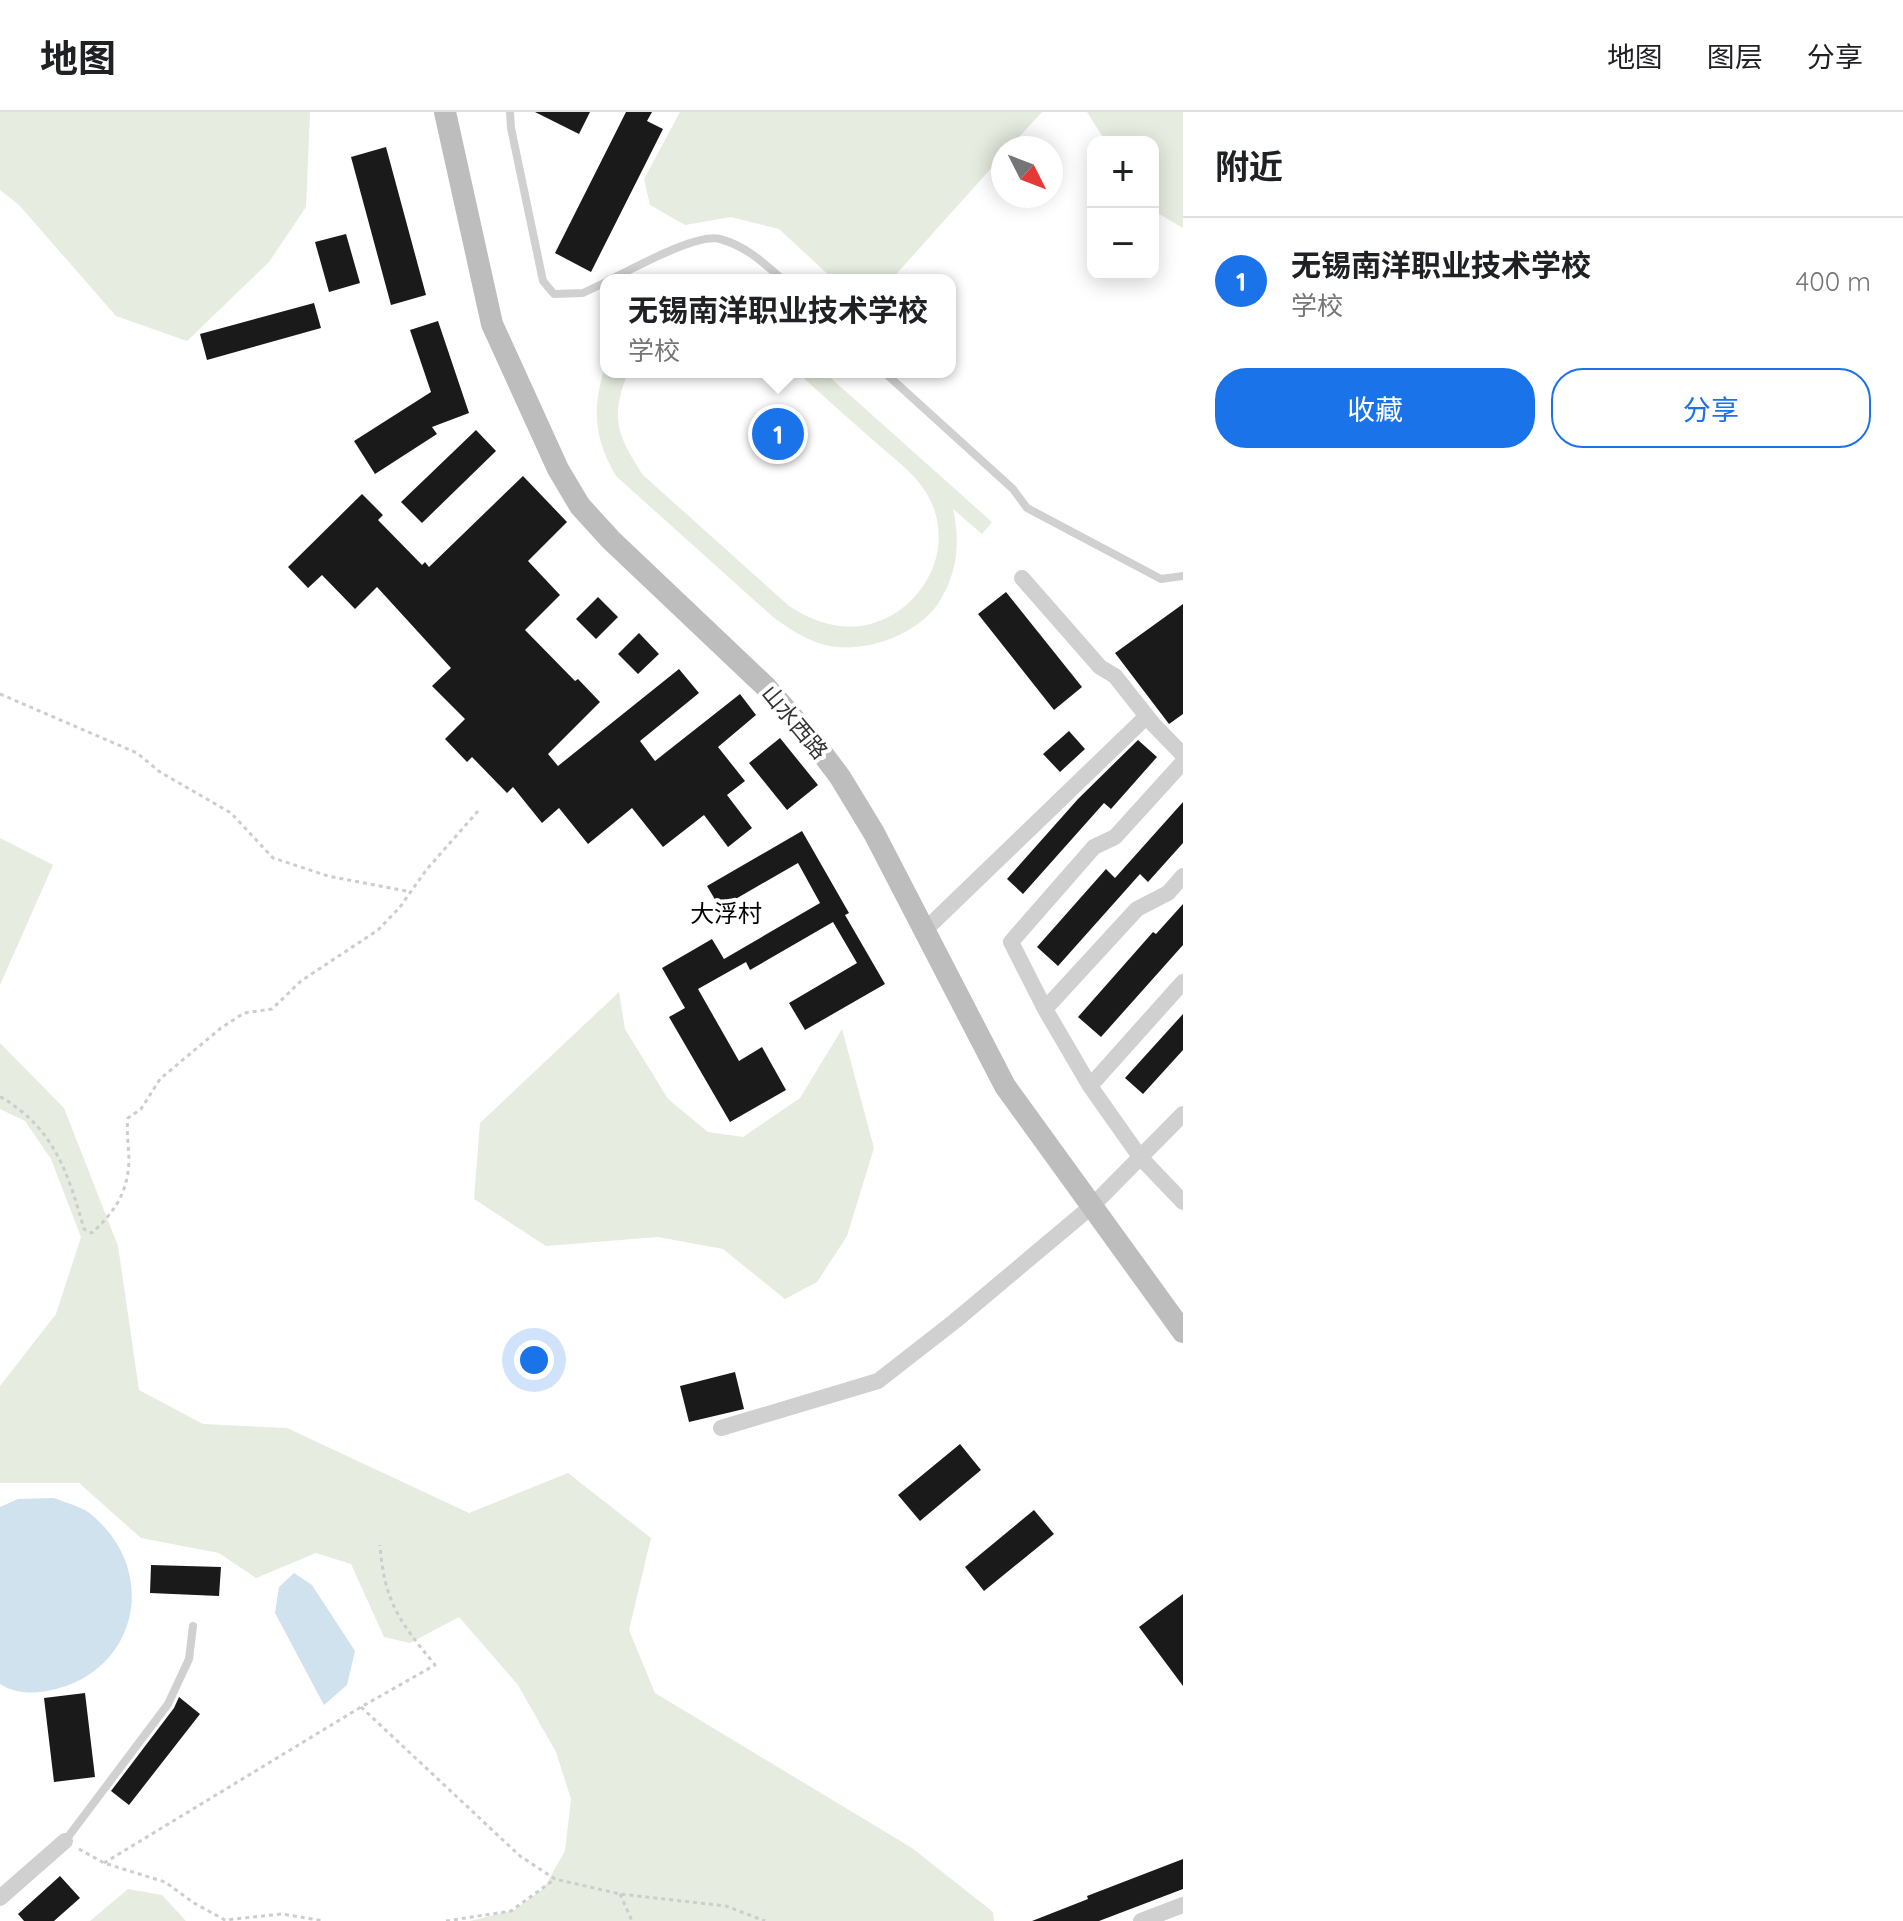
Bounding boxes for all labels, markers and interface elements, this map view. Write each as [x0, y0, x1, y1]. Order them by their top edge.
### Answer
text: 地图 [40, 34, 116, 82]
text: 地图 [1607, 39, 1663, 74]
text: 图层 [1707, 39, 1763, 74]
text: 分享 [1807, 39, 1863, 74]
north arrow [991, 136, 1063, 208]
map controls [1087, 136, 1159, 280]
button: + [1087, 136, 1159, 208]
text: 附近 [1215, 145, 1283, 188]
button: − [1087, 208, 1159, 280]
text: 无锡南洋职业技术学校 [1291, 246, 1591, 284]
text: 1 [1236, 265, 1246, 298]
text: 400 m [1796, 265, 1871, 298]
popup [600, 274, 956, 378]
text: 学校 [1291, 289, 1343, 322]
text: 无锡南洋职业技术学校 [628, 291, 928, 329]
text: 学校 [628, 334, 680, 367]
button: 收藏 [1215, 368, 1535, 448]
button: 分享 [1551, 368, 1871, 448]
pin: 1 [752, 404, 804, 464]
street label: 山水西路 [756, 679, 834, 765]
district label: 大浮村 [690, 898, 762, 928]
your location [514, 1340, 554, 1380]

